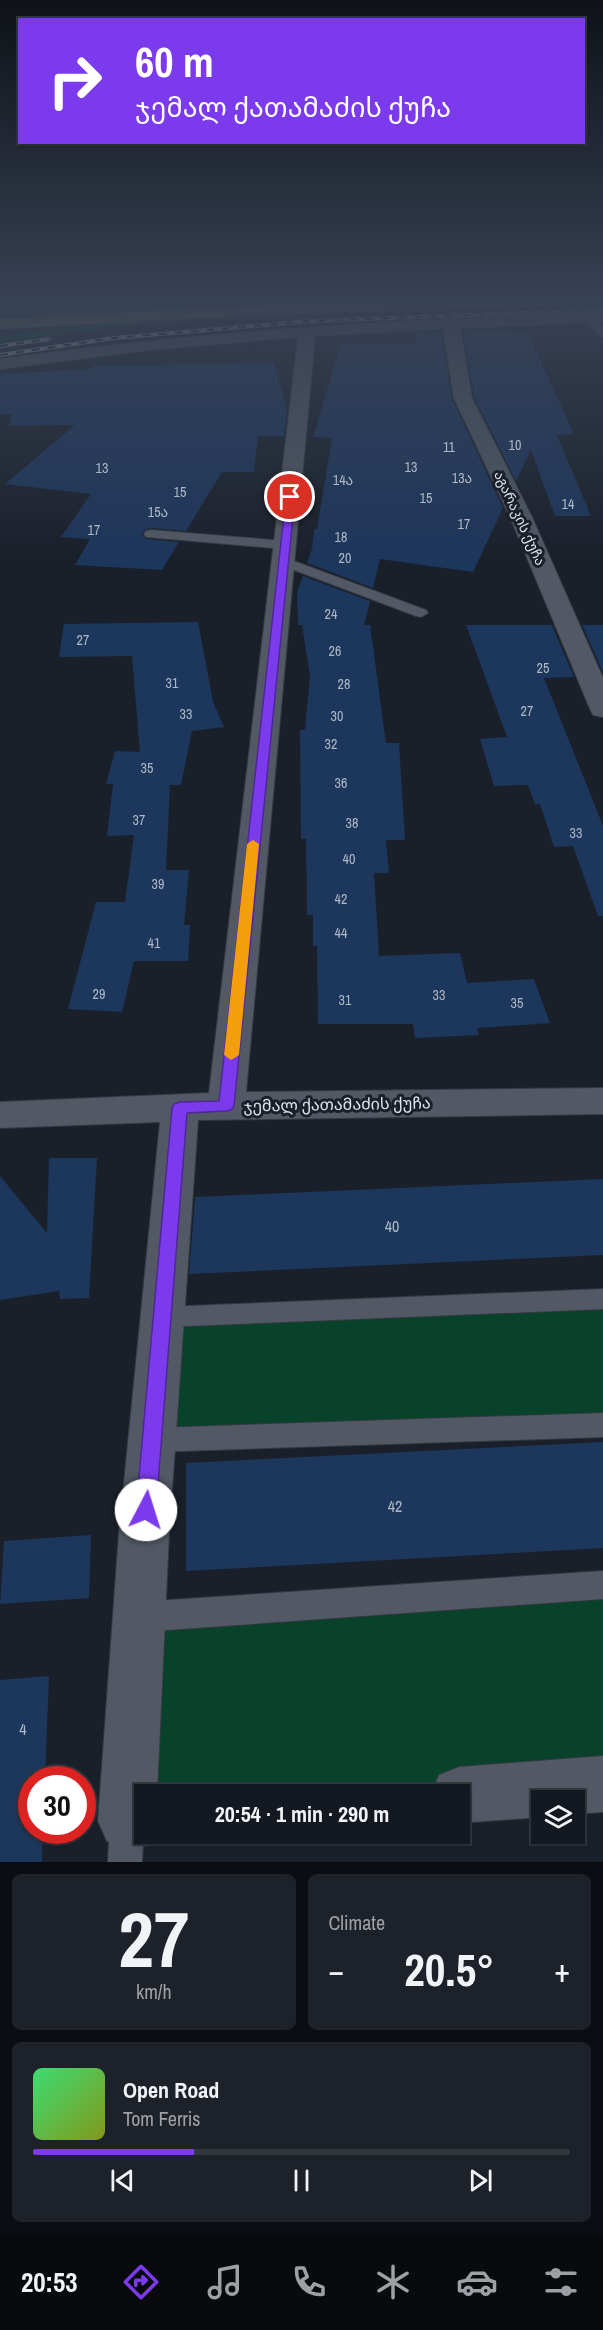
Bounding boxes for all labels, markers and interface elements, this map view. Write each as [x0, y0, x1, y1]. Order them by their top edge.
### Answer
text: 60 m [135, 34, 214, 90]
icon: right [36, 42, 114, 120]
text: ჯემალ ქათამაძის ქუჩა [135, 89, 451, 125]
house number: 10 [509, 436, 521, 454]
house number: 11 [443, 438, 456, 456]
house number: 13 [405, 458, 417, 476]
house number: 13 [96, 459, 108, 477]
street label: აგარაკის ქუჩა [490, 468, 550, 568]
house number: 13ა [452, 469, 472, 487]
pin [264, 471, 315, 522]
house number: 14ა [333, 471, 353, 489]
icon: arrive [273, 480, 306, 513]
house number: 15 [174, 483, 186, 501]
house number: 15 [420, 489, 432, 507]
house number: 14 [562, 495, 575, 513]
house number: 15ა [148, 503, 168, 521]
house number: 17 [458, 515, 470, 533]
house number: 17 [88, 521, 100, 539]
house number: 18 [335, 528, 347, 546]
house number: 20 [339, 549, 351, 567]
house number: 24 [325, 605, 338, 623]
house number: 27 [77, 631, 89, 649]
house number: 26 [329, 642, 341, 660]
house number: 25 [537, 659, 549, 677]
house number: 31 [166, 674, 179, 692]
house number: 28 [338, 675, 350, 693]
house number: 27 [521, 702, 533, 720]
house number: 33 [180, 705, 192, 723]
house number: 30 [331, 707, 343, 725]
house number: 32 [325, 735, 337, 753]
house number: 35 [141, 759, 153, 777]
house number: 36 [335, 774, 347, 792]
house number: 37 [133, 811, 145, 829]
house number: 38 [346, 814, 358, 832]
house number: 33 [570, 824, 582, 842]
house number: 40 [343, 850, 355, 868]
house number: 39 [152, 875, 164, 893]
house number: 42 [335, 890, 347, 908]
house number: 44 [335, 924, 348, 942]
house number: 41 [148, 934, 161, 952]
house number: 29 [93, 985, 105, 1003]
house number: 33 [433, 986, 445, 1004]
house number: 31 [339, 991, 352, 1009]
house number: 35 [511, 994, 523, 1012]
street label: ჯემალ ქათამაძის ქუჩა [243, 1091, 431, 1117]
house number: 40 [385, 1215, 399, 1237]
position arrow [114, 1478, 178, 1542]
house number: 42 [388, 1495, 402, 1517]
house number: 4 [19, 1718, 27, 1740]
speed limit sign: 30 [18, 1766, 96, 1844]
map controls [531, 1790, 585, 1844]
button: layers [531, 1790, 585, 1844]
text: 20:54 · 1 min · 290 m [215, 1799, 389, 1829]
text: 27 [118, 1886, 189, 1991]
text: Climate [329, 1909, 385, 1936]
text: 20.5° [404, 1939, 494, 2000]
text: − [329, 1948, 344, 1992]
text: + [554, 1948, 570, 1992]
text: km/h [136, 1978, 172, 2005]
text: Open Road [123, 2075, 219, 2105]
text: Tom Ferris [123, 2105, 201, 2132]
icon: previous [106, 2164, 139, 2197]
icon: pause [285, 2164, 318, 2197]
icon: next [464, 2164, 497, 2197]
icon: directions [120, 2261, 162, 2303]
icon: music [204, 2261, 246, 2303]
icon: phone [288, 2261, 330, 2303]
icon: climate [372, 2261, 414, 2303]
icon: car [456, 2261, 498, 2303]
icon: filters [540, 2261, 582, 2303]
text: 20:53 [21, 2264, 78, 2300]

